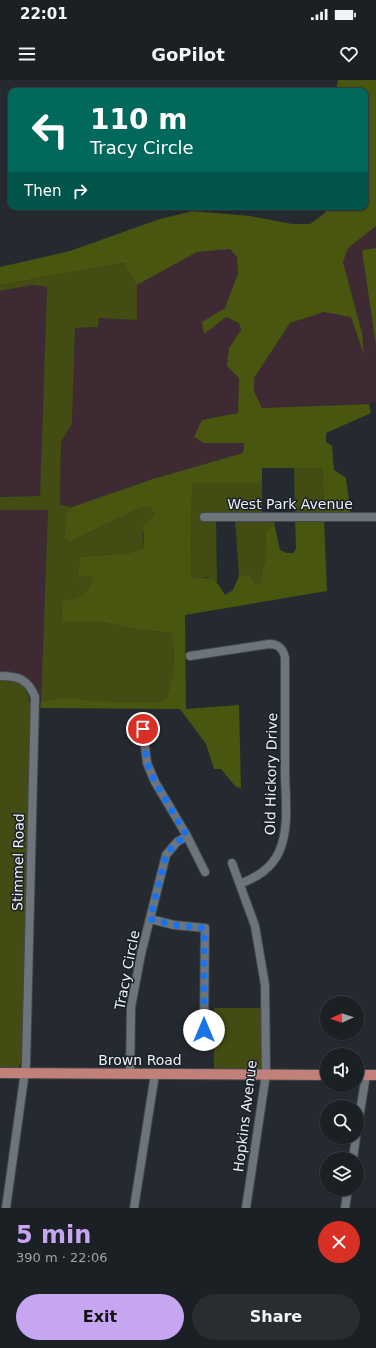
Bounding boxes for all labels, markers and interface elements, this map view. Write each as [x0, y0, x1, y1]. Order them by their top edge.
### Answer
text: 22:01 [20, 5, 68, 23]
icon: menu [16, 43, 38, 65]
icon: heart [338, 43, 360, 65]
text: GoPilot [151, 44, 225, 65]
text: 110 m [90, 103, 187, 136]
icon: left [24, 104, 76, 156]
text: Tracy Circle [90, 137, 194, 158]
icon: right [69, 180, 91, 202]
text: Then [24, 182, 61, 200]
street label: West Park Avenue [227, 496, 353, 512]
pin [126, 712, 160, 746]
street label: Old Hickory Drive [262, 713, 280, 835]
icon: arrive [132, 718, 154, 740]
street label: Stimmel Road [9, 813, 27, 911]
street label: Tracy Circle [111, 929, 143, 1012]
north arrow [320, 996, 364, 1040]
map controls [320, 996, 364, 1196]
position arrow [183, 1009, 225, 1051]
button: sound [320, 1048, 364, 1092]
street label: Brown Road [98, 1052, 182, 1068]
street label: Hopkins Avenue [230, 1059, 260, 1173]
button: search [320, 1100, 364, 1144]
button: layers [320, 1152, 364, 1196]
text: 5 min [16, 1221, 91, 1249]
button: close [318, 1221, 360, 1263]
text: 390 m · 22:06 [16, 1250, 107, 1265]
button: Exit [16, 1294, 184, 1340]
button: Share [192, 1294, 360, 1340]

